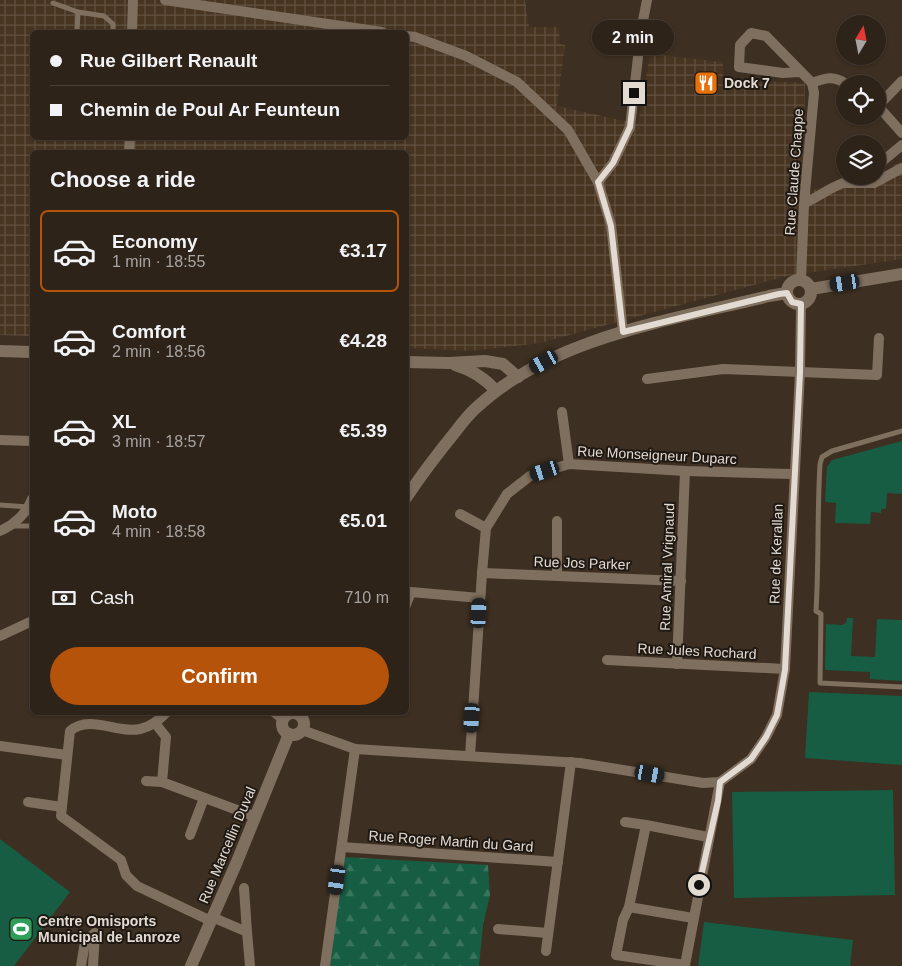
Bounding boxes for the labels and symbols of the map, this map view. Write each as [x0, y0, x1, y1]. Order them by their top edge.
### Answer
north arrow [836, 15, 886, 65]
callout: 2 min [593, 21, 675, 56]
restaurant icon: Dock 7 [693, 70, 719, 96]
place label: Dock 7 [724, 75, 770, 91]
route end [623, 82, 645, 104]
street label: Rue Claude Chappe [782, 108, 806, 236]
car [829, 273, 860, 293]
car [527, 348, 560, 376]
street label: Rue Monseigneur Duparc [577, 443, 737, 467]
car [528, 459, 561, 483]
street label: Rue Amiral Vrignaud [657, 503, 677, 631]
street label: Rue de Kerallan [766, 504, 786, 604]
street label: Rue Jos Parker [534, 553, 631, 573]
car [470, 598, 487, 628]
street label: Rue Jules Rochard [637, 640, 757, 662]
car [463, 703, 480, 733]
car [633, 764, 666, 784]
street label: Rue Marcellin Duval [195, 784, 259, 906]
street label: Rue Roger Martin du Gard [368, 827, 534, 855]
car [327, 864, 346, 896]
route start [688, 874, 710, 896]
place label: Centre Omisports Municipal de Lanroze [38, 913, 181, 945]
sports icon: Centre Omisports Municipal de Lanroze [8, 916, 34, 942]

